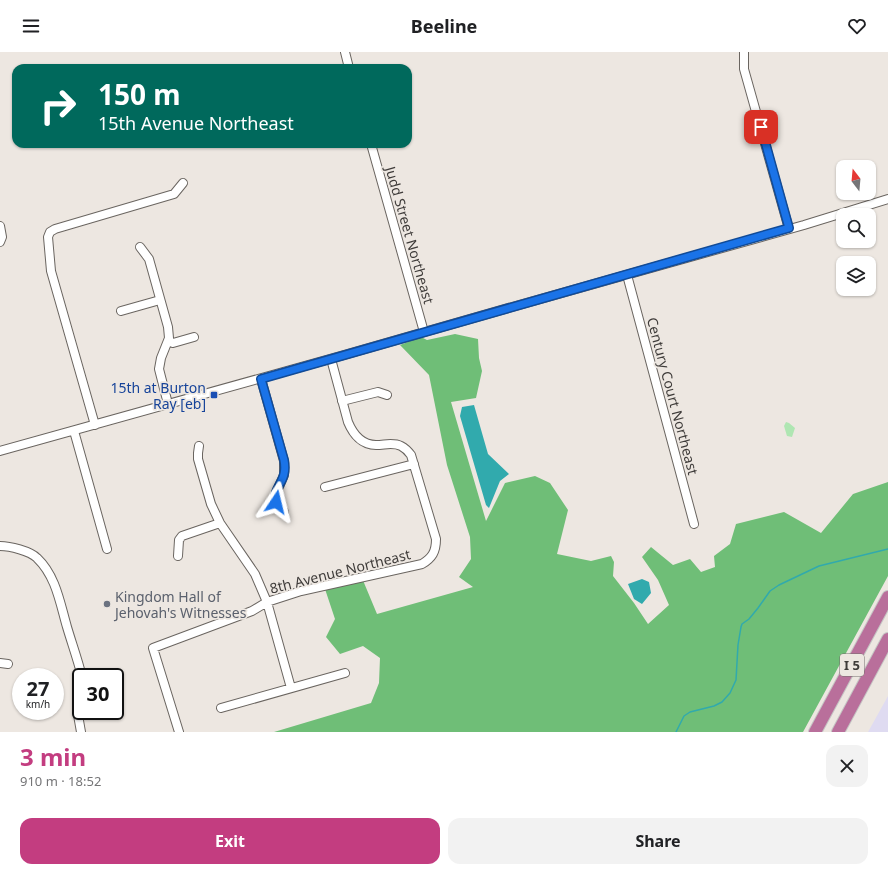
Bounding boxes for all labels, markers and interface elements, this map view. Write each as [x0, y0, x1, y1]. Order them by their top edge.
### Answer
text: Beeline [411, 14, 477, 38]
icon: menu [20, 15, 42, 37]
icon: heart [846, 15, 868, 37]
text: 150 m [98, 75, 181, 113]
icon: right [32, 80, 84, 132]
pin [744, 110, 778, 144]
text: 15th Avenue Northeast [98, 111, 294, 135]
icon: arrive [750, 116, 772, 138]
north arrow [836, 160, 876, 200]
map controls [836, 160, 876, 296]
street label: Judd Street Northeast [381, 162, 439, 306]
button: search [836, 208, 876, 248]
button: layers [836, 256, 876, 296]
street label: Century Court Northeast [643, 315, 703, 477]
place label: 15th at Burton Ray [eb] [110, 378, 206, 413]
marker: 15th at Burton Ray [eb] [209, 390, 219, 400]
position arrow [255, 481, 297, 523]
street label: 8th Avenue Northeast [268, 544, 412, 598]
place label: Kingdom Hall of Jehovah's Witnesses [113, 587, 247, 622]
marker: Kingdom Hall of Jehovah's Witnesses [102, 599, 112, 609]
road number: I 5 [840, 654, 864, 676]
speed limit sign: 30 [72, 668, 124, 720]
text: 27 [27, 675, 49, 702]
text: km/h [26, 697, 50, 711]
text: 3 min [20, 740, 86, 773]
button: close [826, 745, 868, 787]
text: 910 m · 18:52 [20, 772, 101, 790]
button: Exit [20, 818, 440, 864]
button: Share [448, 818, 868, 864]

